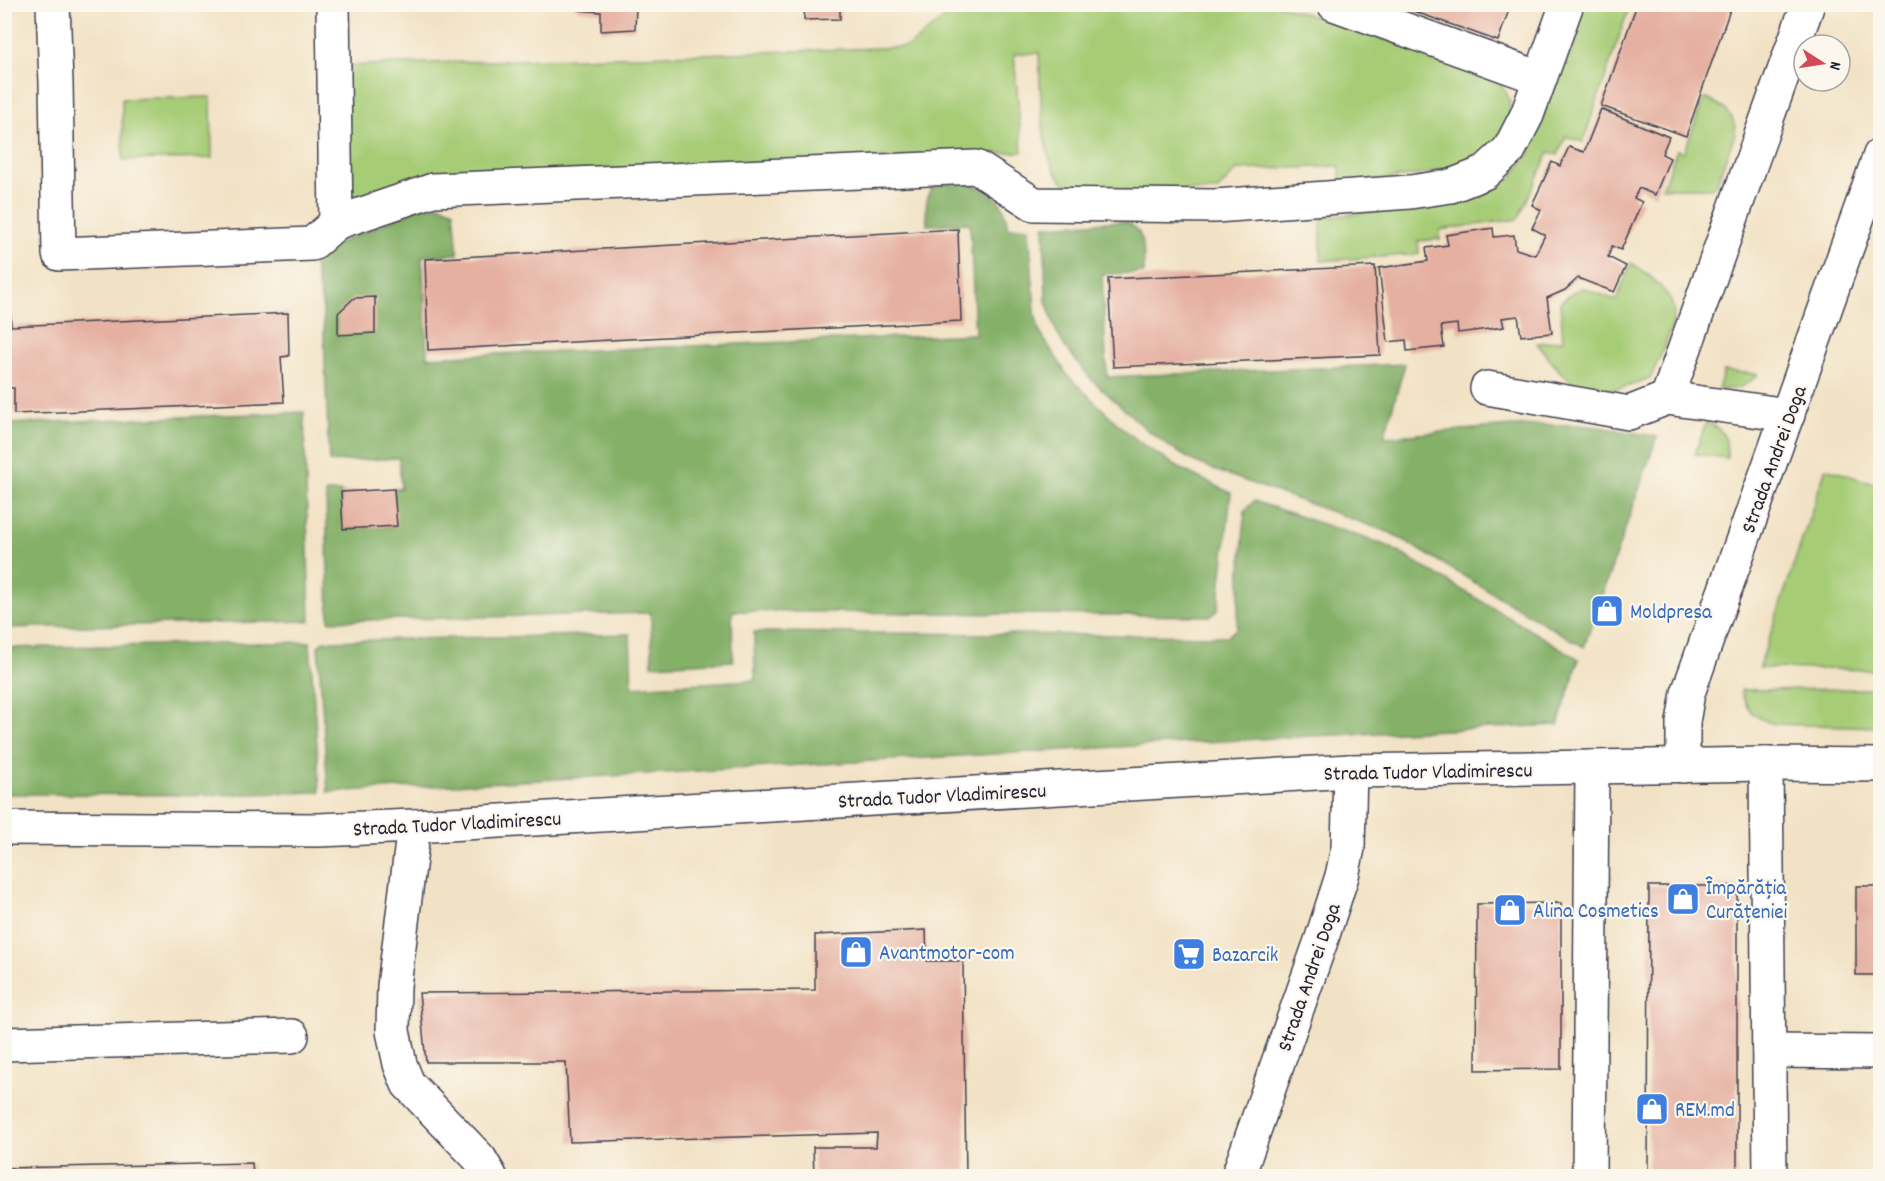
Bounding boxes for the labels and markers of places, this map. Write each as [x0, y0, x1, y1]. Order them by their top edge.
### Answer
shop icon: Moldpresa [1589, 593, 1625, 629]
place label: Moldpresa [1630, 599, 1713, 629]
place label: Împărăția Curățeniei [1705, 875, 1787, 929]
shop icon: Împărăția Curățeniei [1665, 881, 1701, 917]
shop icon: Alina Cosmetics [1492, 892, 1528, 928]
place label: Alina Cosmetics [1533, 898, 1659, 928]
shop icon: Avantmotor-com [838, 934, 874, 970]
supermarket icon: Bazarcik [1171, 936, 1207, 972]
place label: Avantmotor-com [879, 940, 1015, 970]
place label: Bazarcik [1212, 942, 1278, 972]
shop icon: REM.md [1634, 1091, 1670, 1127]
place label: REM.md [1675, 1097, 1735, 1127]

